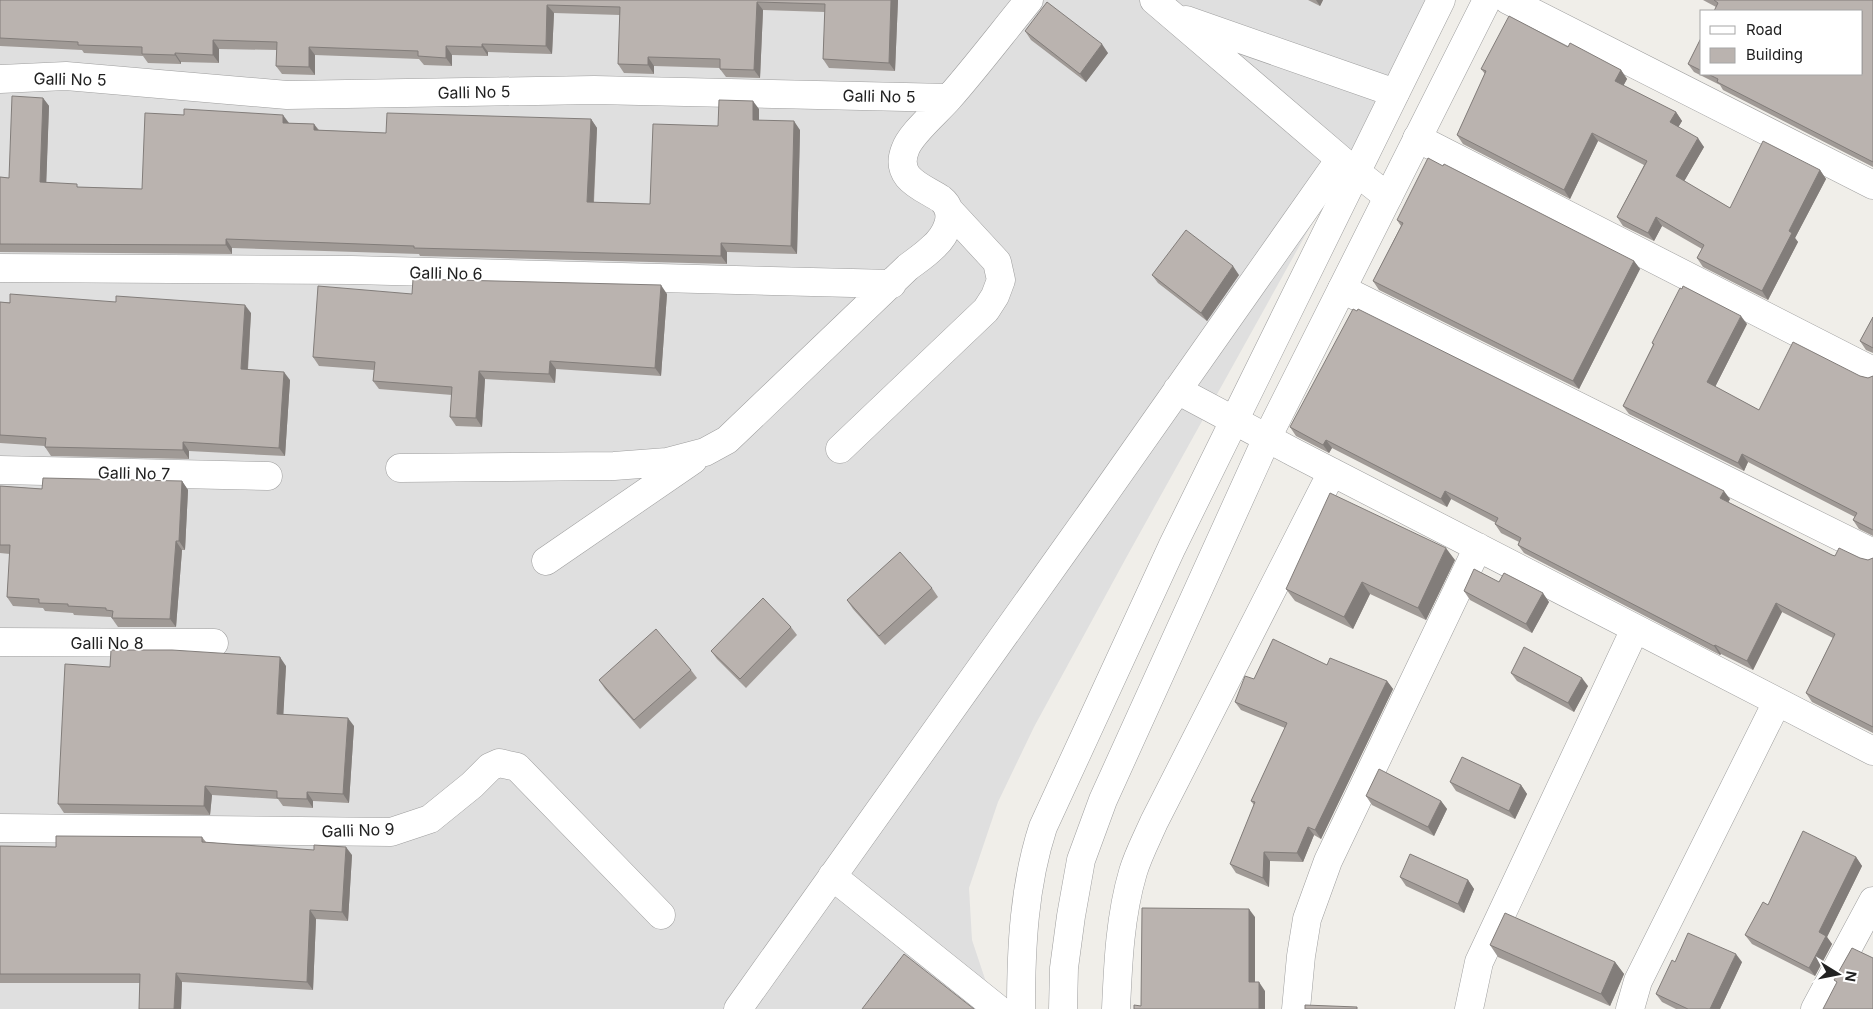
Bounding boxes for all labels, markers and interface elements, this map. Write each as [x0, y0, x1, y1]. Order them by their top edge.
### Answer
legend [1700, 10, 1863, 75]
text: Road [1746, 20, 1782, 39]
text: Building [1746, 45, 1803, 64]
street label: Galli No 5 [33, 68, 107, 90]
street label: Galli No 5 [437, 81, 511, 103]
street label: Galli No 5 [842, 85, 916, 107]
street label: Galli No 6 [409, 262, 483, 284]
street label: Galli No 7 [98, 462, 170, 484]
street label: Galli No 8 [70, 633, 144, 653]
street label: Galli No 9 [321, 819, 395, 841]
north arrow [1813, 949, 1863, 999]
text: N [1842, 970, 1861, 983]

